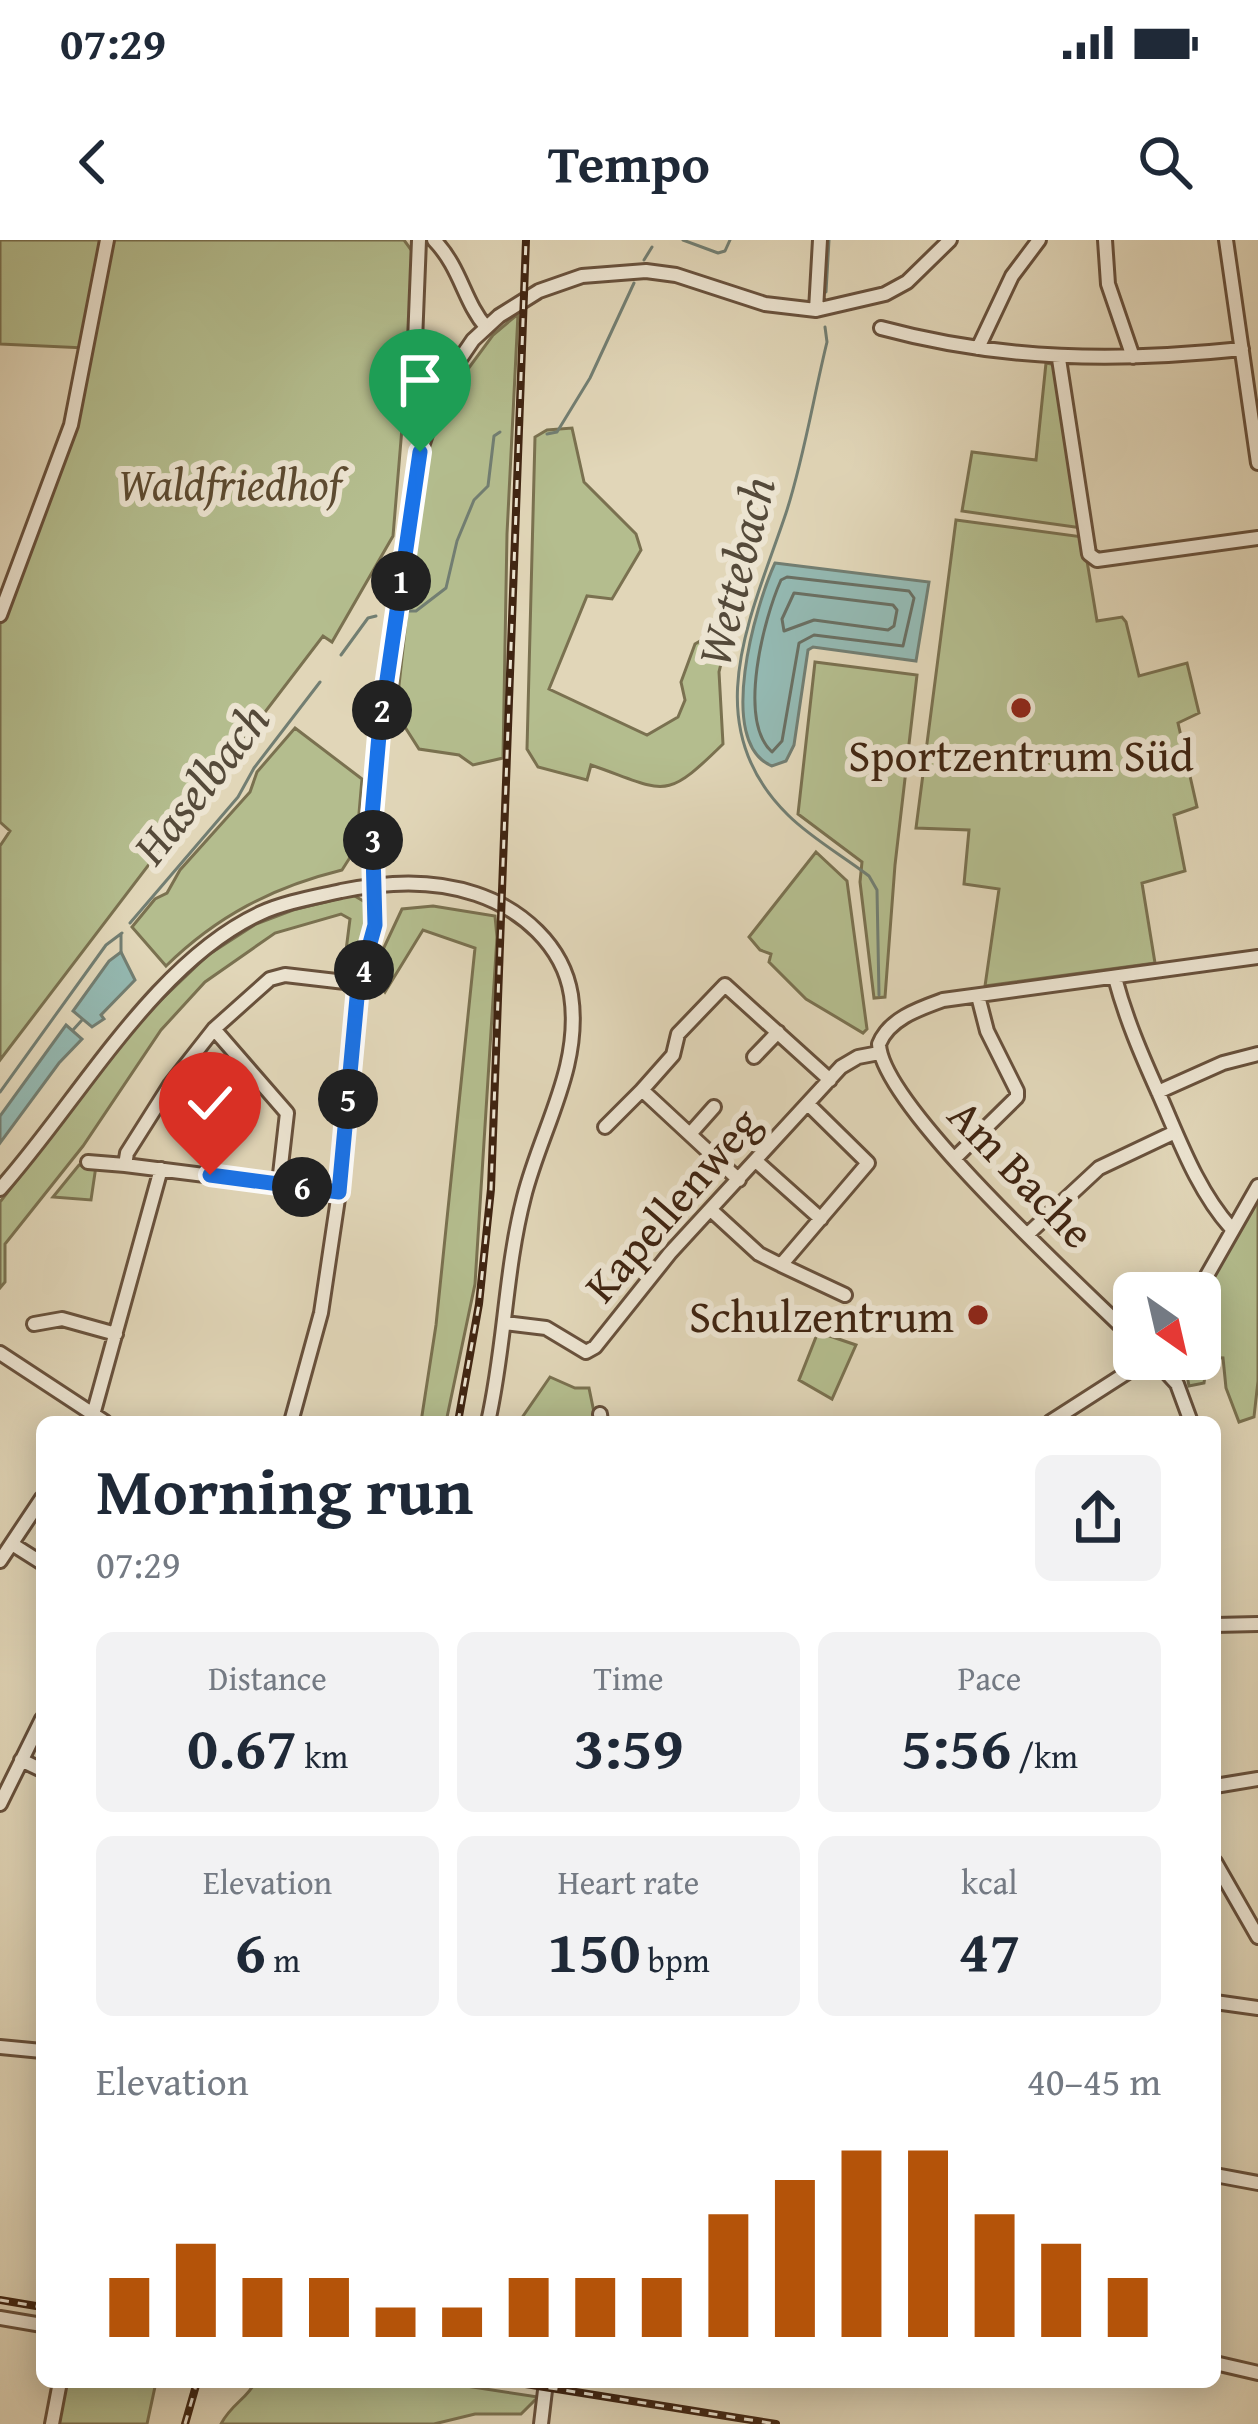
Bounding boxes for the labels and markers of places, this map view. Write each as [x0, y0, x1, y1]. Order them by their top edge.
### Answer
pin [369, 329, 471, 452]
pin: 1 [371, 551, 431, 611]
pin: 2 [352, 680, 412, 740]
marker: Sportzentrum Süd [1008, 695, 1034, 721]
place label: Sportzentrum Süd [848, 722, 1194, 787]
pin: 3 [343, 810, 403, 870]
pin: 4 [334, 940, 394, 1000]
pin [159, 1052, 261, 1175]
pin: 5 [318, 1069, 378, 1129]
pin: 6 [272, 1157, 332, 1217]
place label: Schulzentrum [689, 1283, 954, 1348]
marker: Schulzentrum [965, 1302, 991, 1328]

